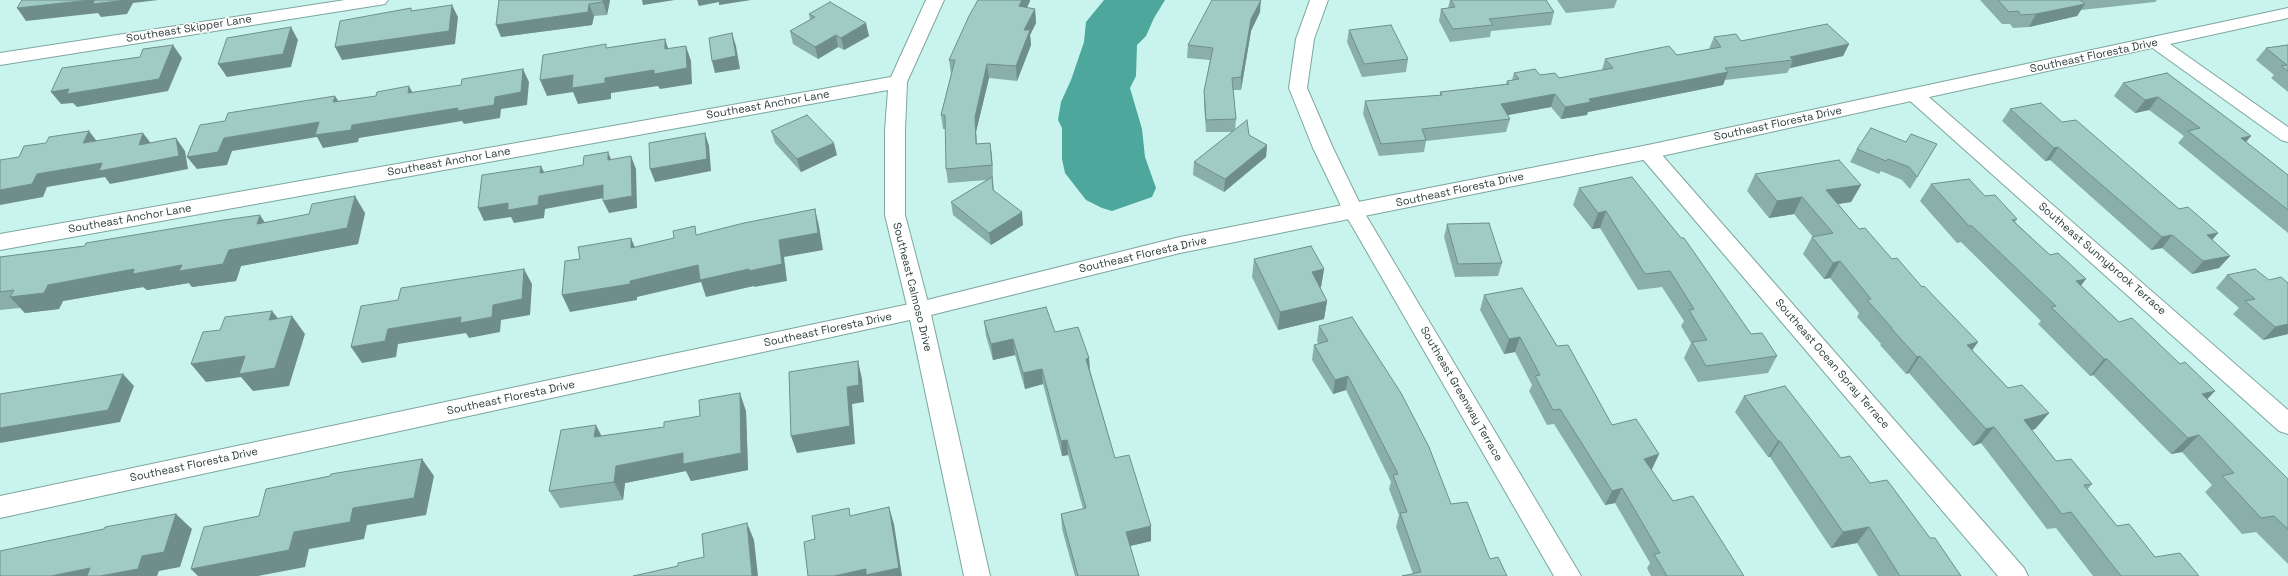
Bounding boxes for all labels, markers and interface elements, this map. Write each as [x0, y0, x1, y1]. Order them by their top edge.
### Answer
street label: Southeast Skipper Lane [125, 13, 253, 45]
street label: Southeast Floresta Drive [2029, 36, 2159, 76]
street label: Southeast Anchor Lane [705, 88, 831, 122]
street label: Southeast Floresta Drive [1713, 104, 1843, 144]
street label: Southeast Anchor Lane [386, 145, 512, 179]
street label: Southeast Floresta Drive [1395, 170, 1525, 210]
street label: Southeast Sunnybrook Terrace [2036, 200, 2168, 318]
street label: Southeast Anchor Lane [67, 202, 193, 236]
street label: Southeast Calmoso Drive [890, 221, 934, 353]
street label: Southeast Floresta Drive [1078, 234, 1208, 276]
street label: Southeast Ocean Spray Terrace [1772, 296, 1892, 432]
street label: Southeast Floresta Drive [763, 310, 893, 350]
street label: Southeast Greenway Terrace [1417, 324, 1505, 464]
street label: Southeast Floresta Drive [446, 378, 576, 418]
street label: Southeast Floresta Drive [129, 445, 259, 485]

